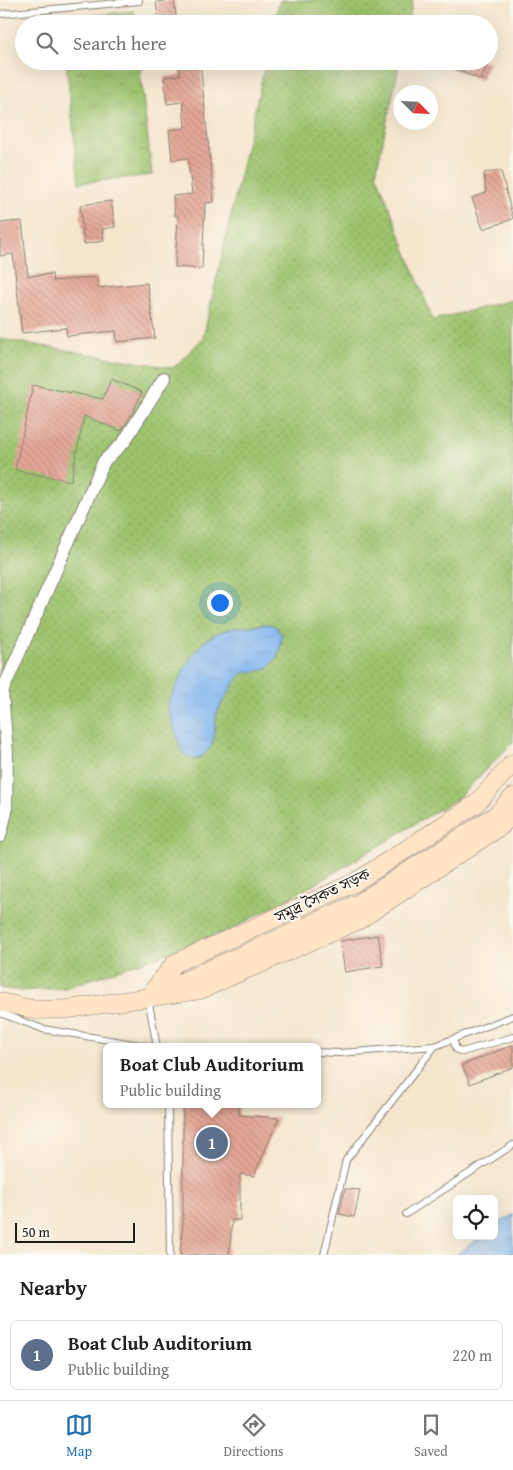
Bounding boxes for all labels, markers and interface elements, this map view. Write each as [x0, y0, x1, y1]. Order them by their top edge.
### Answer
search box [15, 15, 498, 70]
icon: search [33, 29, 61, 57]
text: Search here [73, 29, 167, 57]
north arrow [393, 85, 438, 130]
your location [207, 590, 233, 616]
street label: সমুদ্র সৈকত সড়ক [269, 861, 374, 929]
popup [103, 1043, 321, 1108]
text: Boat Club Auditorium [120, 1050, 304, 1078]
text: Public building [120, 1078, 221, 1102]
pin: 1 [196, 1124, 228, 1162]
map controls [453, 1195, 498, 1240]
button: locate [453, 1195, 498, 1240]
scale bar [15, 1220, 135, 1243]
text: 50 m [22, 1222, 50, 1242]
text: Nearby [20, 1272, 87, 1303]
text: Boat Club Auditorium [68, 1329, 252, 1357]
text: 1 [33, 1343, 41, 1367]
text: 220 m [452, 1343, 492, 1367]
text: Public building [68, 1357, 169, 1381]
tab: Map [65, 1411, 93, 1461]
tab: Directions [223, 1411, 284, 1461]
tab: Saved [414, 1411, 448, 1461]

